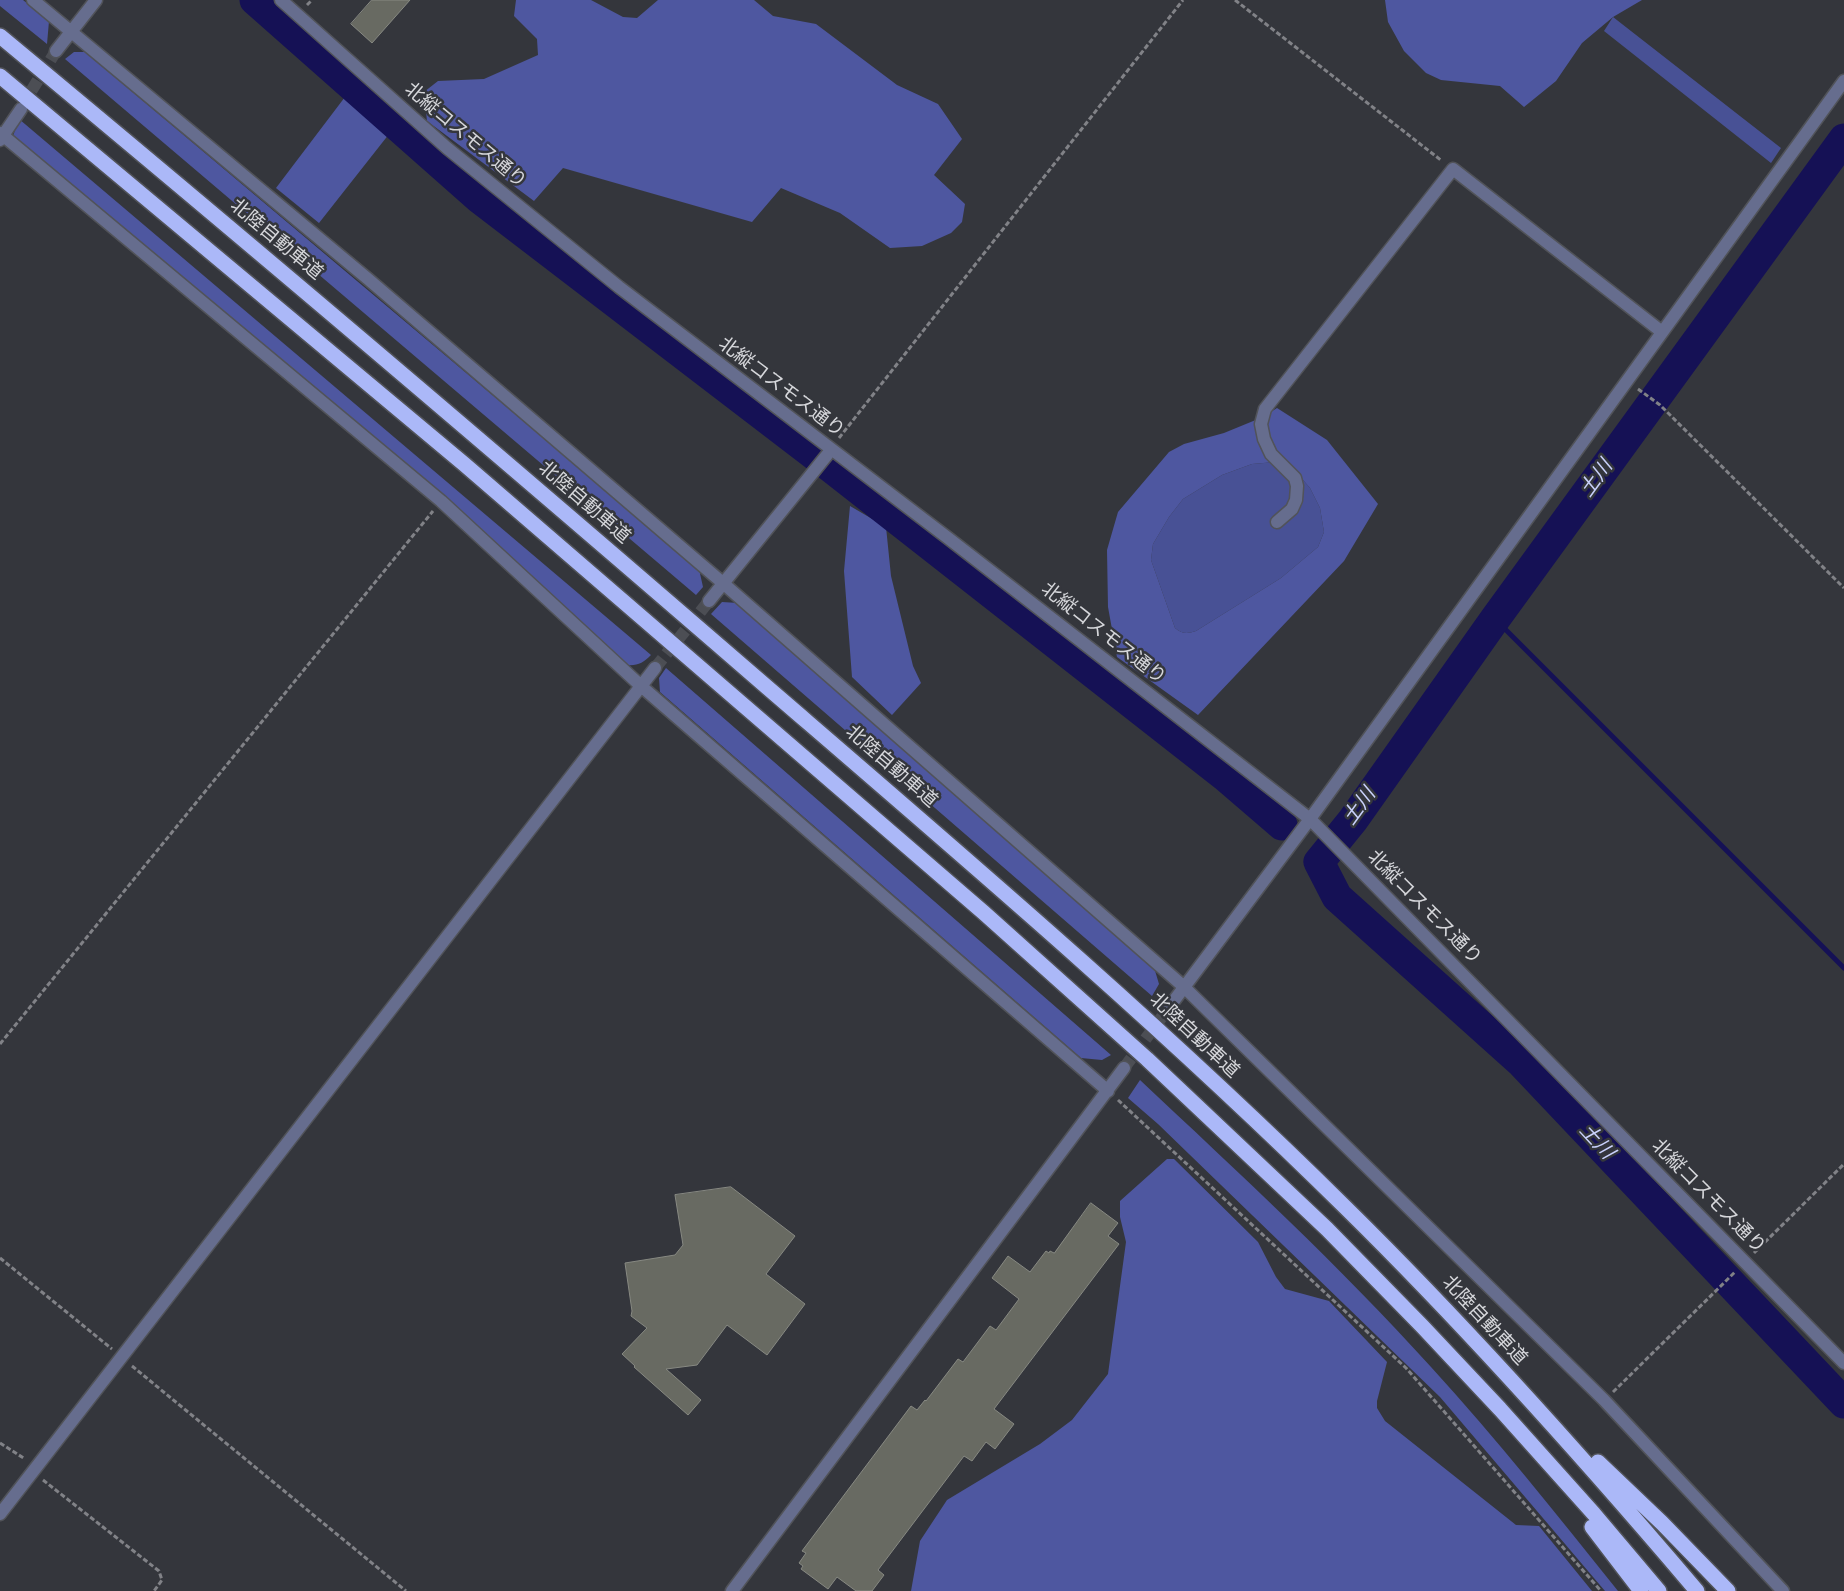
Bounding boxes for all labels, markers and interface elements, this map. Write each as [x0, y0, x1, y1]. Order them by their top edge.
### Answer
street label: 北縦コスモス通り [399, 78, 531, 194]
street label: 北陸自動車道 [225, 195, 327, 285]
street label: 北縦コスモス通り [713, 333, 849, 443]
water label: 土川 [1576, 456, 1618, 502]
street label: 北陸自動車道 [534, 457, 634, 549]
street label: 北縦コスモス通り [1036, 578, 1170, 690]
street label: 北陸自動車道 [841, 721, 941, 813]
water label: 土川 [1339, 784, 1381, 830]
street label: 北縦コスモス通り [1362, 846, 1486, 970]
street label: 北陸自動車道 [1145, 989, 1243, 1083]
water label: 土川 [1574, 1119, 1618, 1165]
street label: 北縦コスモス通り [1646, 1135, 1770, 1259]
street label: 北陸自動車道 [1437, 1272, 1531, 1370]

